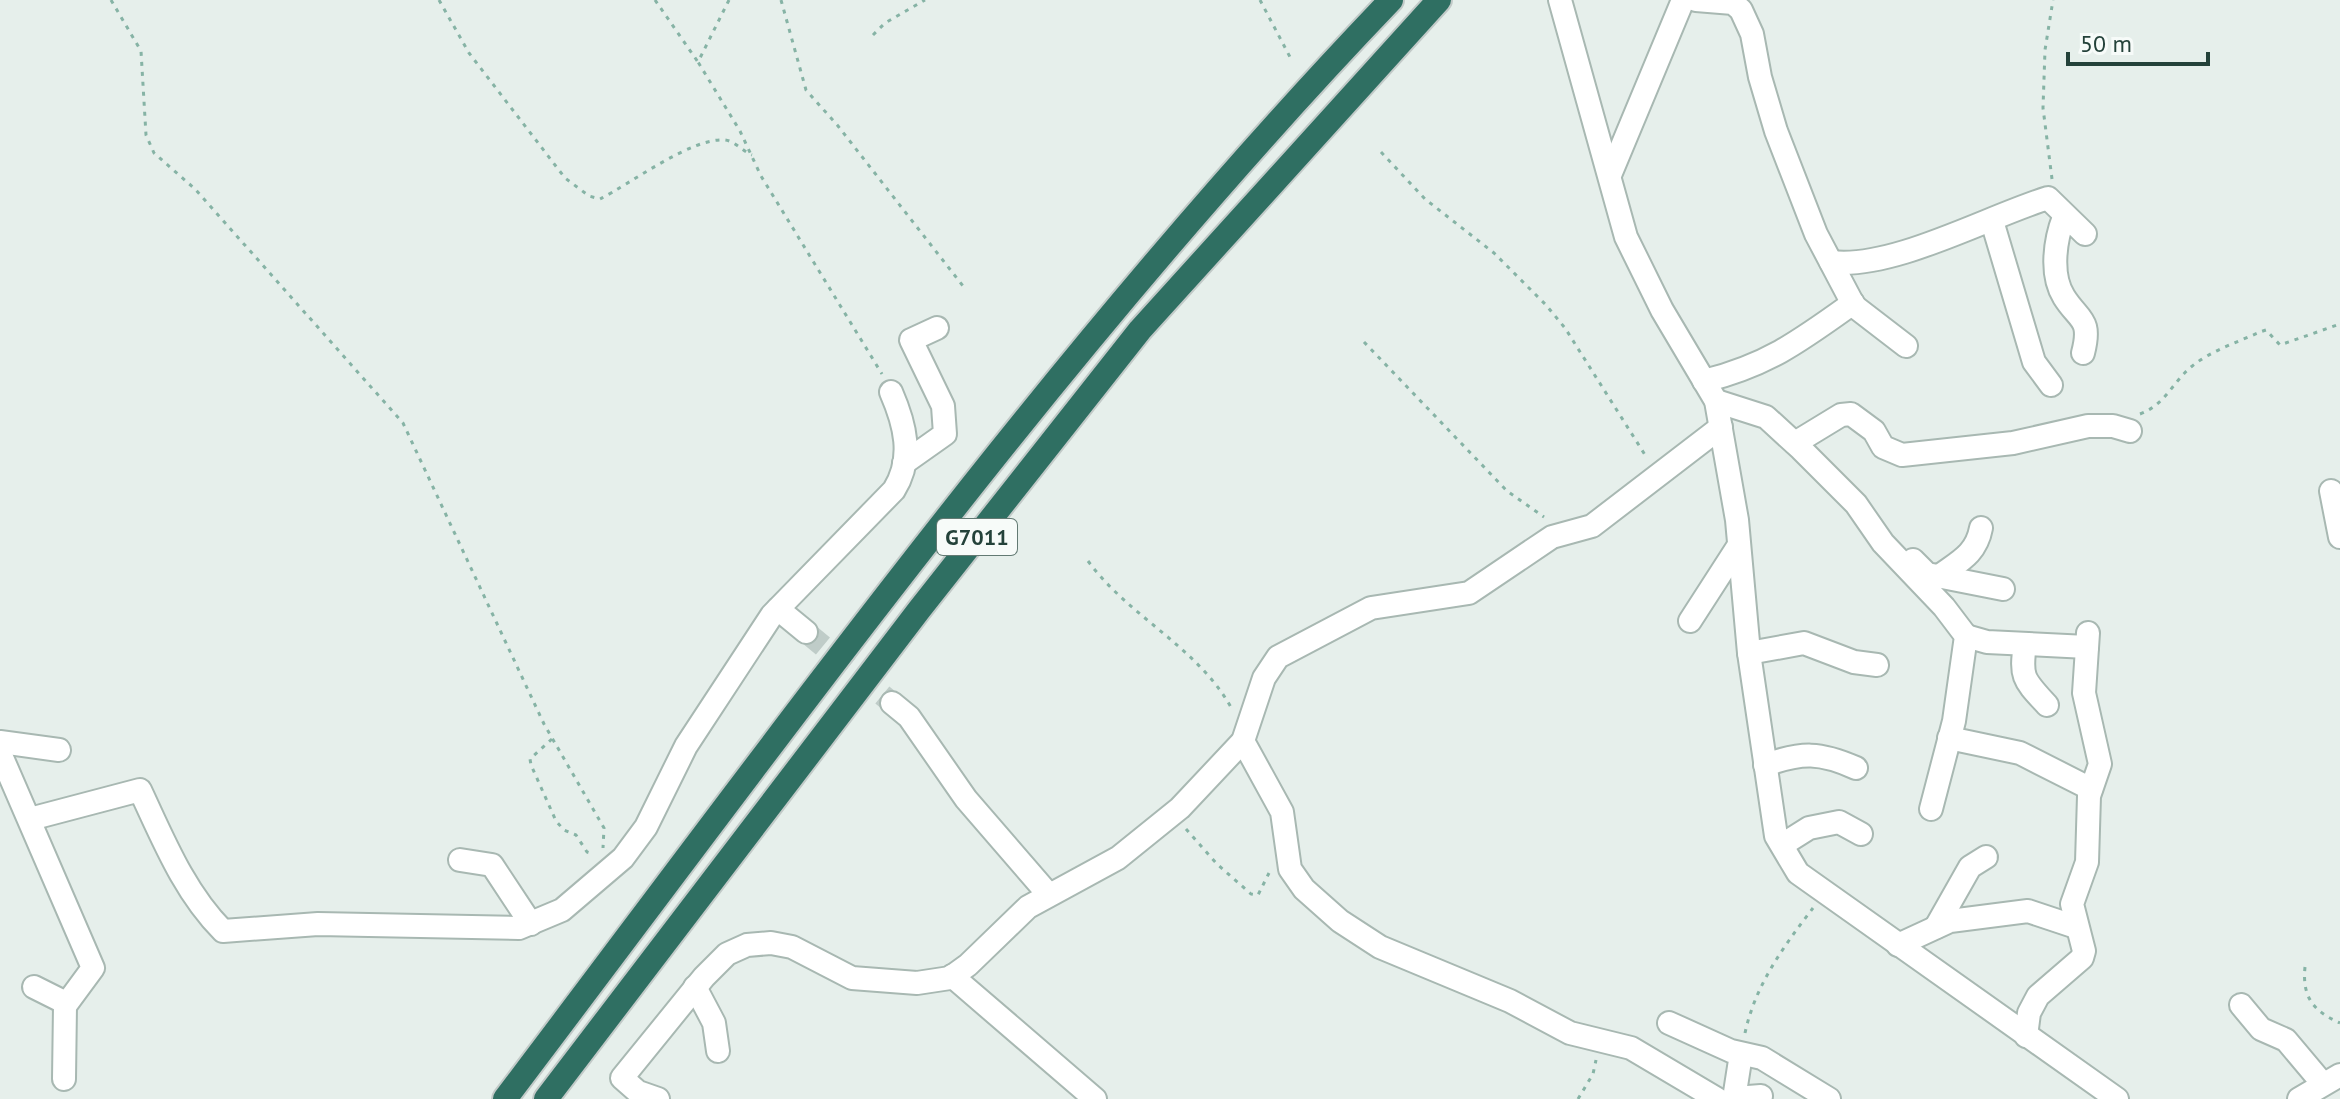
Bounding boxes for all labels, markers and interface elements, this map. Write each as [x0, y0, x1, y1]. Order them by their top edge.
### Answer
scale bar [2068, 16, 2208, 66]
text: 50 m [2080, 28, 2132, 59]
road number: G7011 [937, 519, 1017, 555]

